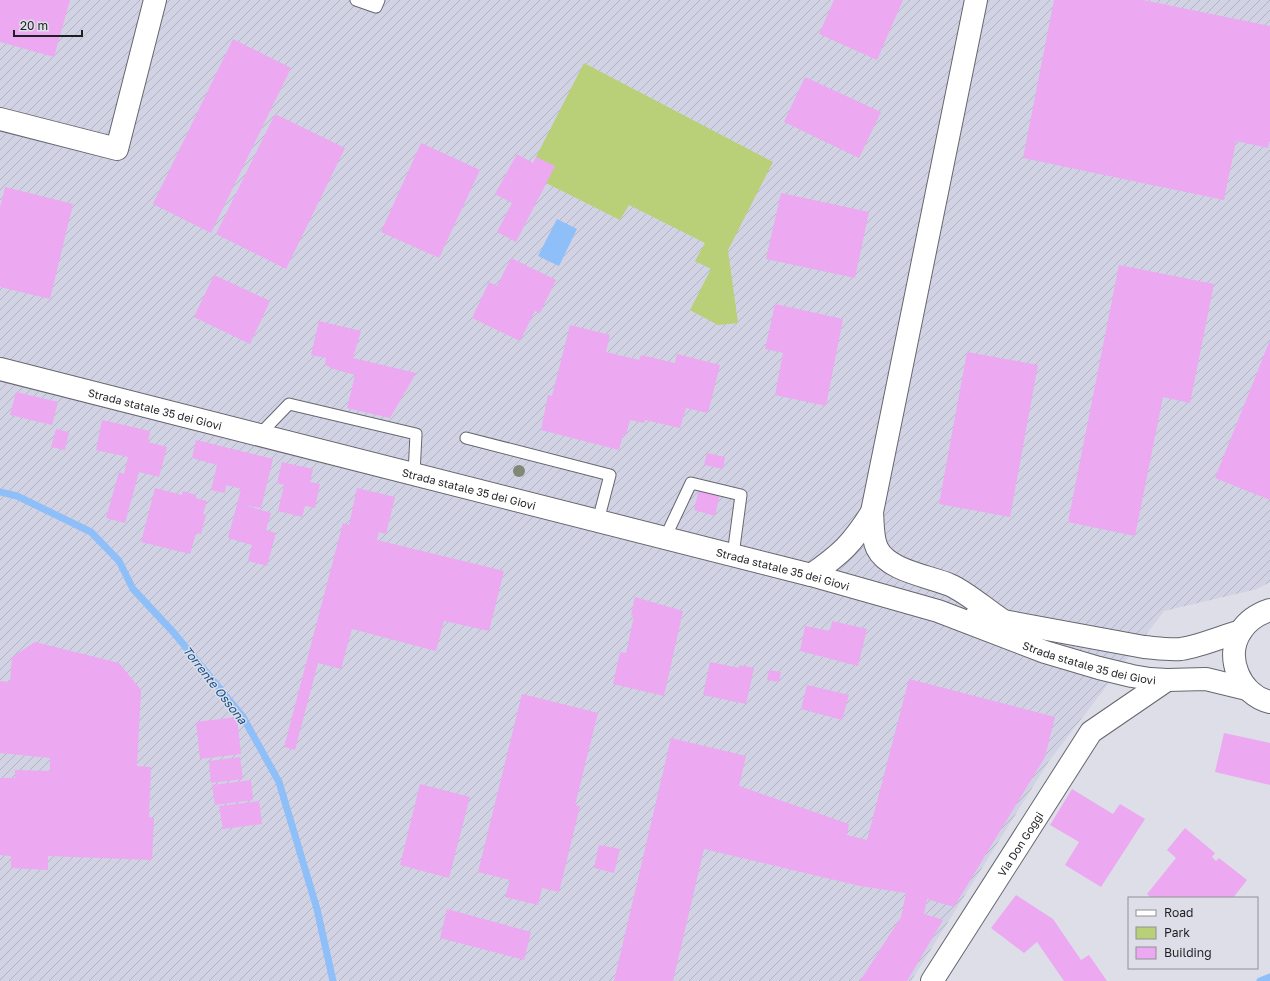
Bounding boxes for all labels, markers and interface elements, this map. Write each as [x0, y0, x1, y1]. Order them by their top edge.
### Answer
scale bar [14, 12, 82, 38]
text: 20 m [20, 18, 48, 33]
street label: Strada statale 35 dei Giovi [87, 385, 223, 432]
street label: Strada statale 35 dei Giovi [401, 465, 537, 511]
street label: Strada statale 35 dei Giovi [715, 545, 851, 592]
street label: Strada statale 35 dei Giovi [1021, 638, 1156, 686]
water label: Torrente Ossona [180, 643, 251, 728]
street label: Via Don Goggi [994, 809, 1045, 878]
legend [1128, 897, 1258, 969]
text: Road [1164, 905, 1193, 920]
text: Park [1164, 925, 1190, 940]
text: Building [1164, 945, 1212, 960]

